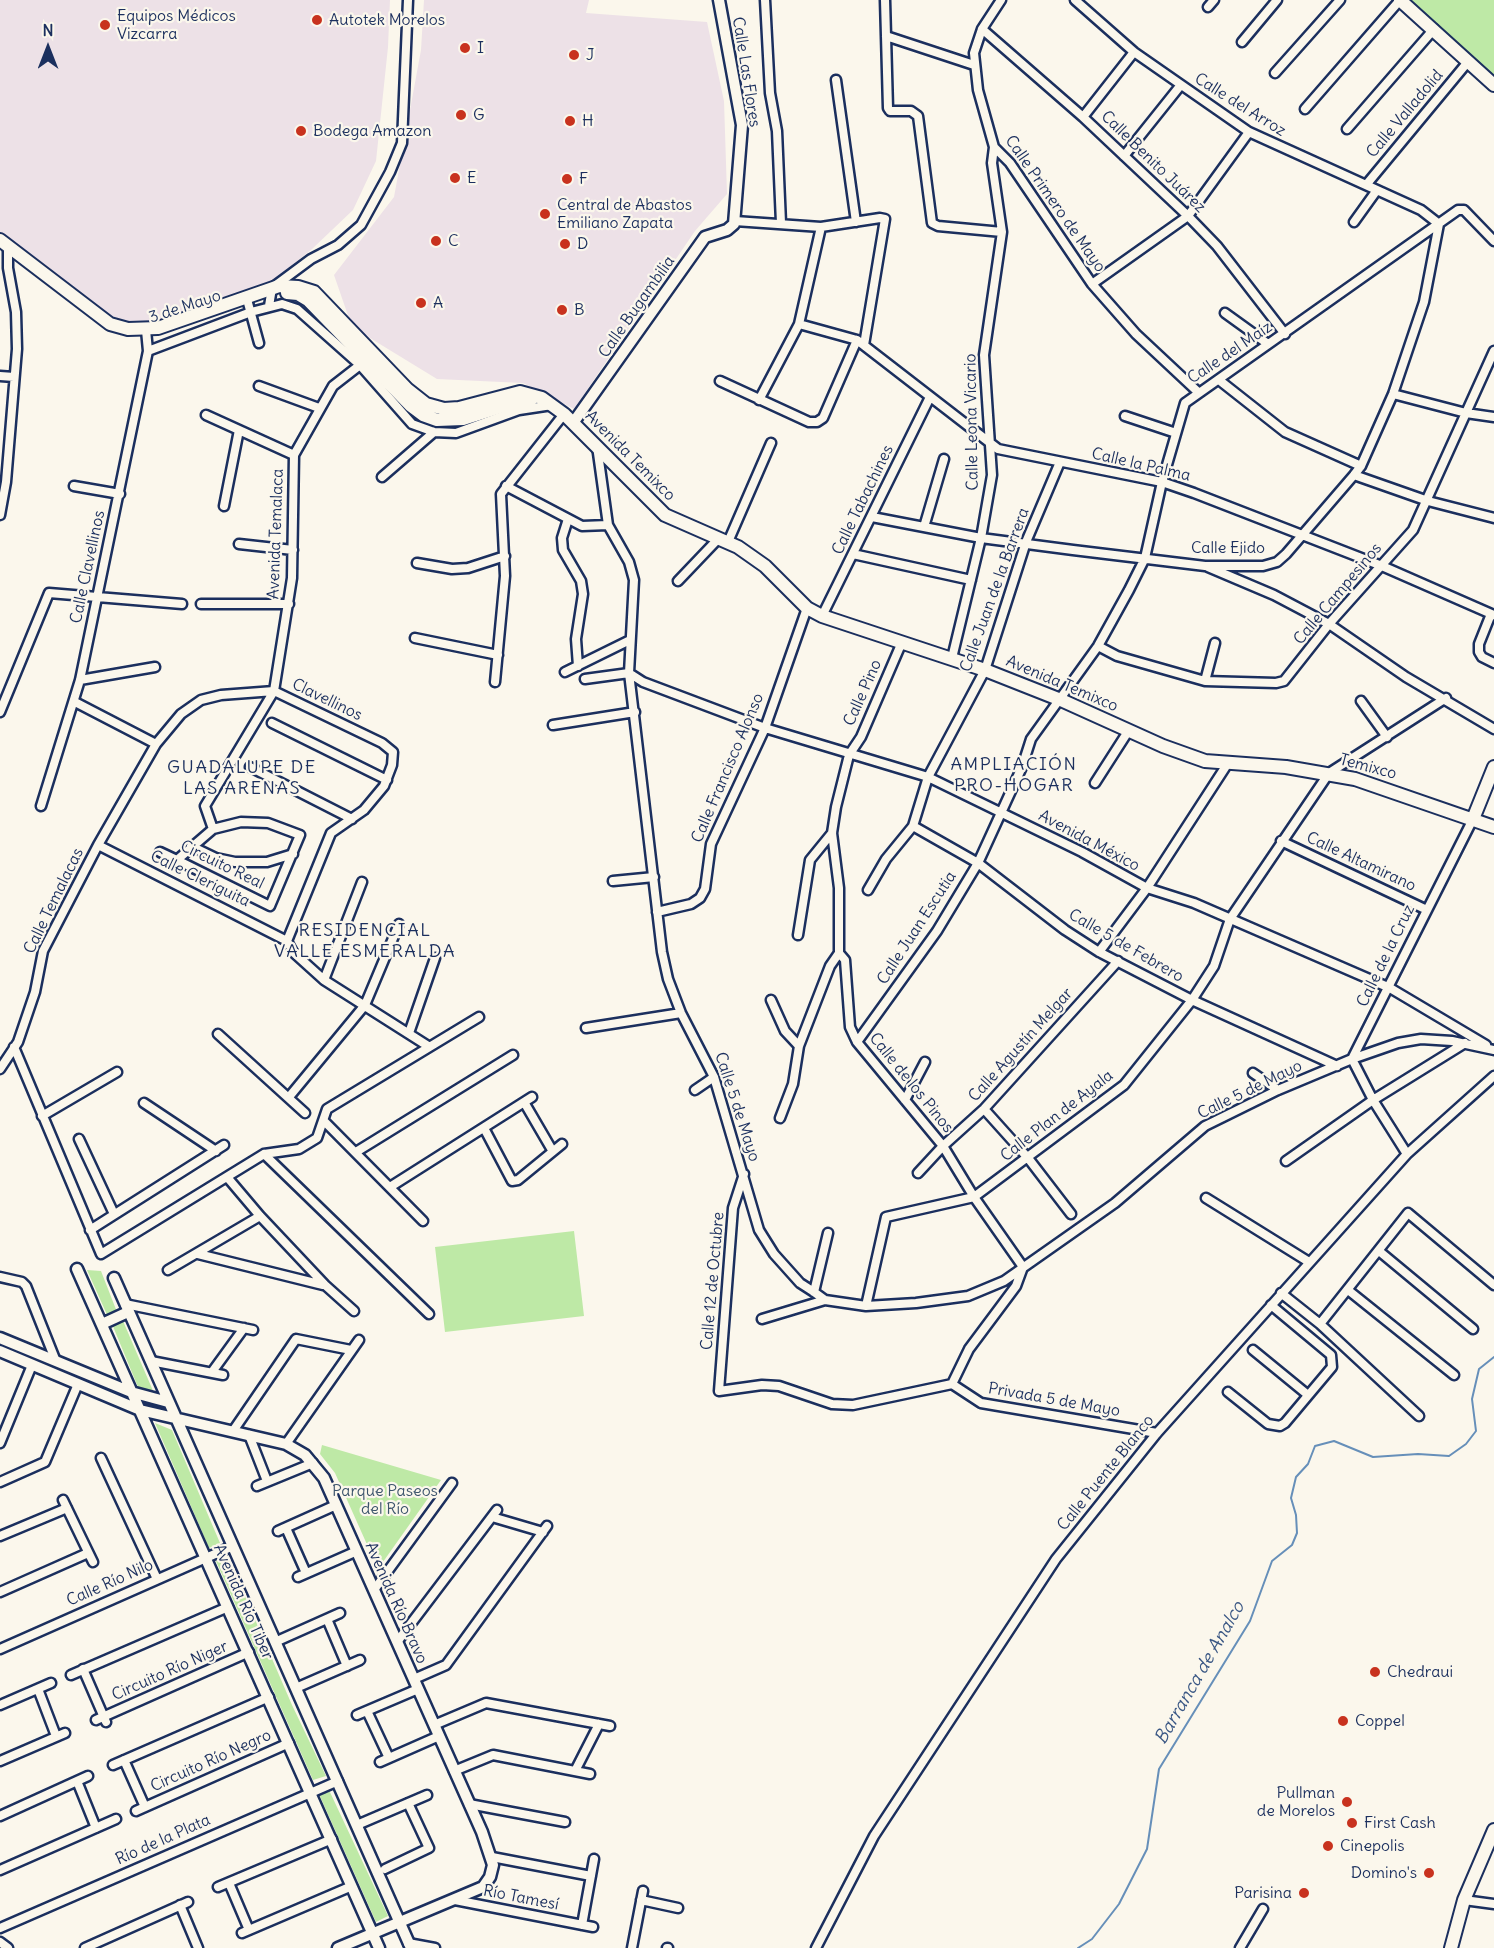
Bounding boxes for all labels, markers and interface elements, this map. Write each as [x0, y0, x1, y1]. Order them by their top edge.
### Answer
place label: Equipos Médicos Vizcarra [117, 6, 236, 44]
place label: Autotek Morelos [329, 10, 445, 30]
marker: Autotek Morelos [310, 13, 324, 27]
street label: Calle Las Flores [728, 15, 764, 129]
north arrow [18, 18, 78, 78]
marker: Equipos Médicos Vizcarra [98, 18, 112, 32]
text: N [42, 20, 54, 40]
place label: I [477, 38, 484, 58]
marker: I [458, 41, 472, 55]
place label: J [586, 45, 594, 65]
marker: J [567, 48, 581, 62]
street label: Calle Valladolid [1363, 66, 1447, 162]
street label: Calle del Arroz [1191, 69, 1289, 141]
place label: G [473, 105, 485, 125]
street label: Calle Benito Juárez [1097, 107, 1209, 217]
marker: G [454, 108, 468, 122]
place label: H [582, 111, 593, 131]
marker: H [563, 114, 577, 128]
place label: Bodega Amazon [313, 121, 432, 141]
marker: Bodega Amazon [294, 124, 308, 138]
street label: Calle Primero de Mayo [1001, 132, 1109, 276]
place label: E [467, 168, 476, 188]
place label: F [579, 169, 588, 189]
marker: E [448, 171, 462, 185]
marker: F [560, 172, 574, 186]
place label: Central de Abastos Emiliano Zapata [557, 195, 692, 233]
marker: Central de Abastos Emiliano Zapata [538, 207, 552, 221]
place label: C [448, 231, 459, 251]
marker: C [429, 234, 443, 248]
place label: D [577, 234, 588, 254]
marker: D [558, 237, 572, 251]
street label: Calle Bugambilia [595, 252, 679, 362]
street label: 3 de Mayo [147, 286, 223, 328]
place label: A [433, 293, 443, 313]
marker: A [414, 296, 428, 310]
place label: B [574, 300, 584, 320]
marker: B [555, 303, 569, 317]
street label: Calle del Maíz [1184, 318, 1276, 388]
street label: Calle Leona Vicario [961, 353, 983, 491]
street label: Avenida Temixco [581, 407, 679, 505]
street label: Calle Tabachines [828, 442, 898, 558]
street label: Calle la Palma [1090, 444, 1192, 486]
street label: Avenida Temalaca [264, 468, 288, 600]
street label: Calle Juan de la Barrera [956, 505, 1034, 675]
street label: Calle Clavellinos [67, 509, 109, 625]
street label: Calle Ejido [1191, 538, 1265, 558]
street label: Calle Campesinos [1290, 539, 1386, 649]
street label: Avenida Temixco [1003, 652, 1121, 716]
street label: Calle Pino [840, 657, 886, 729]
street label: Clavellinos [289, 675, 365, 725]
street label: Calle Francisco Alonso [688, 690, 768, 846]
street label: Temixco [1337, 750, 1399, 784]
district label: AMPLIACIÓN PRO-HOGAR [951, 754, 1077, 796]
district label: GUADALUPE DE LAS ARENAS [167, 757, 317, 800]
street label: Avenida México [1035, 806, 1143, 876]
street label: Calle Altamirano [1303, 828, 1419, 896]
street label: Circuito Real [177, 836, 267, 894]
street label: Calle Temalacas [20, 845, 88, 957]
street label: Calle Cleriguita [147, 847, 253, 911]
street label: Calle Juan Escutia [873, 868, 961, 988]
street label: Calle de la Cruz [1353, 902, 1419, 1010]
street label: Calle 5 de Febrero [1065, 905, 1187, 987]
district label: RESIDENCIAL VALLE ESMERALDA [274, 920, 456, 962]
street label: Calle Agustín Melgar [965, 984, 1077, 1106]
street label: Calle de los Pinos [865, 1029, 957, 1137]
street label: Calle 5 de Mayo [710, 1050, 764, 1164]
street label: Calle 5 de Mayo [1195, 1056, 1305, 1124]
street label: Calle Plan de Ayala [997, 1066, 1117, 1166]
street label: Calle 12 de Octubre [697, 1211, 729, 1351]
street label: Privada 5 de Mayo [987, 1379, 1121, 1421]
street label: Calle Puente Blanco [1054, 1411, 1158, 1535]
park label: Parque Paseos del Río [332, 1481, 438, 1519]
street label: Avenida Río Bravo [361, 1539, 431, 1667]
street label: Avenida Río Tiber [209, 1541, 277, 1663]
street label: Calle Río Nilo [64, 1555, 156, 1611]
water label: Barranca de Analco [1150, 1598, 1250, 1748]
street label: Circuito Río Niger [109, 1637, 231, 1705]
place label: Chedraui [1387, 1662, 1453, 1682]
marker: Chedraui [1368, 1665, 1382, 1679]
place label: Coppel [1355, 1711, 1405, 1731]
marker: Coppel [1336, 1714, 1350, 1728]
street label: Circuito Río Negro [148, 1726, 274, 1796]
place label: Pullman de Morelos [1257, 1783, 1335, 1821]
marker: Pullman de Morelos [1340, 1795, 1354, 1809]
street label: Río de la Plata [113, 1811, 213, 1869]
place label: First Cash [1364, 1813, 1436, 1833]
marker: First Cash [1345, 1816, 1359, 1830]
place label: Cinepolis [1340, 1836, 1405, 1856]
marker: Cinepolis [1321, 1839, 1335, 1853]
place label: Domino's [1351, 1863, 1417, 1883]
marker: Domino's [1422, 1866, 1436, 1880]
street label: Río Tamesí [482, 1881, 560, 1915]
place label: Parisina [1234, 1883, 1292, 1903]
marker: Parisina [1297, 1886, 1311, 1900]

